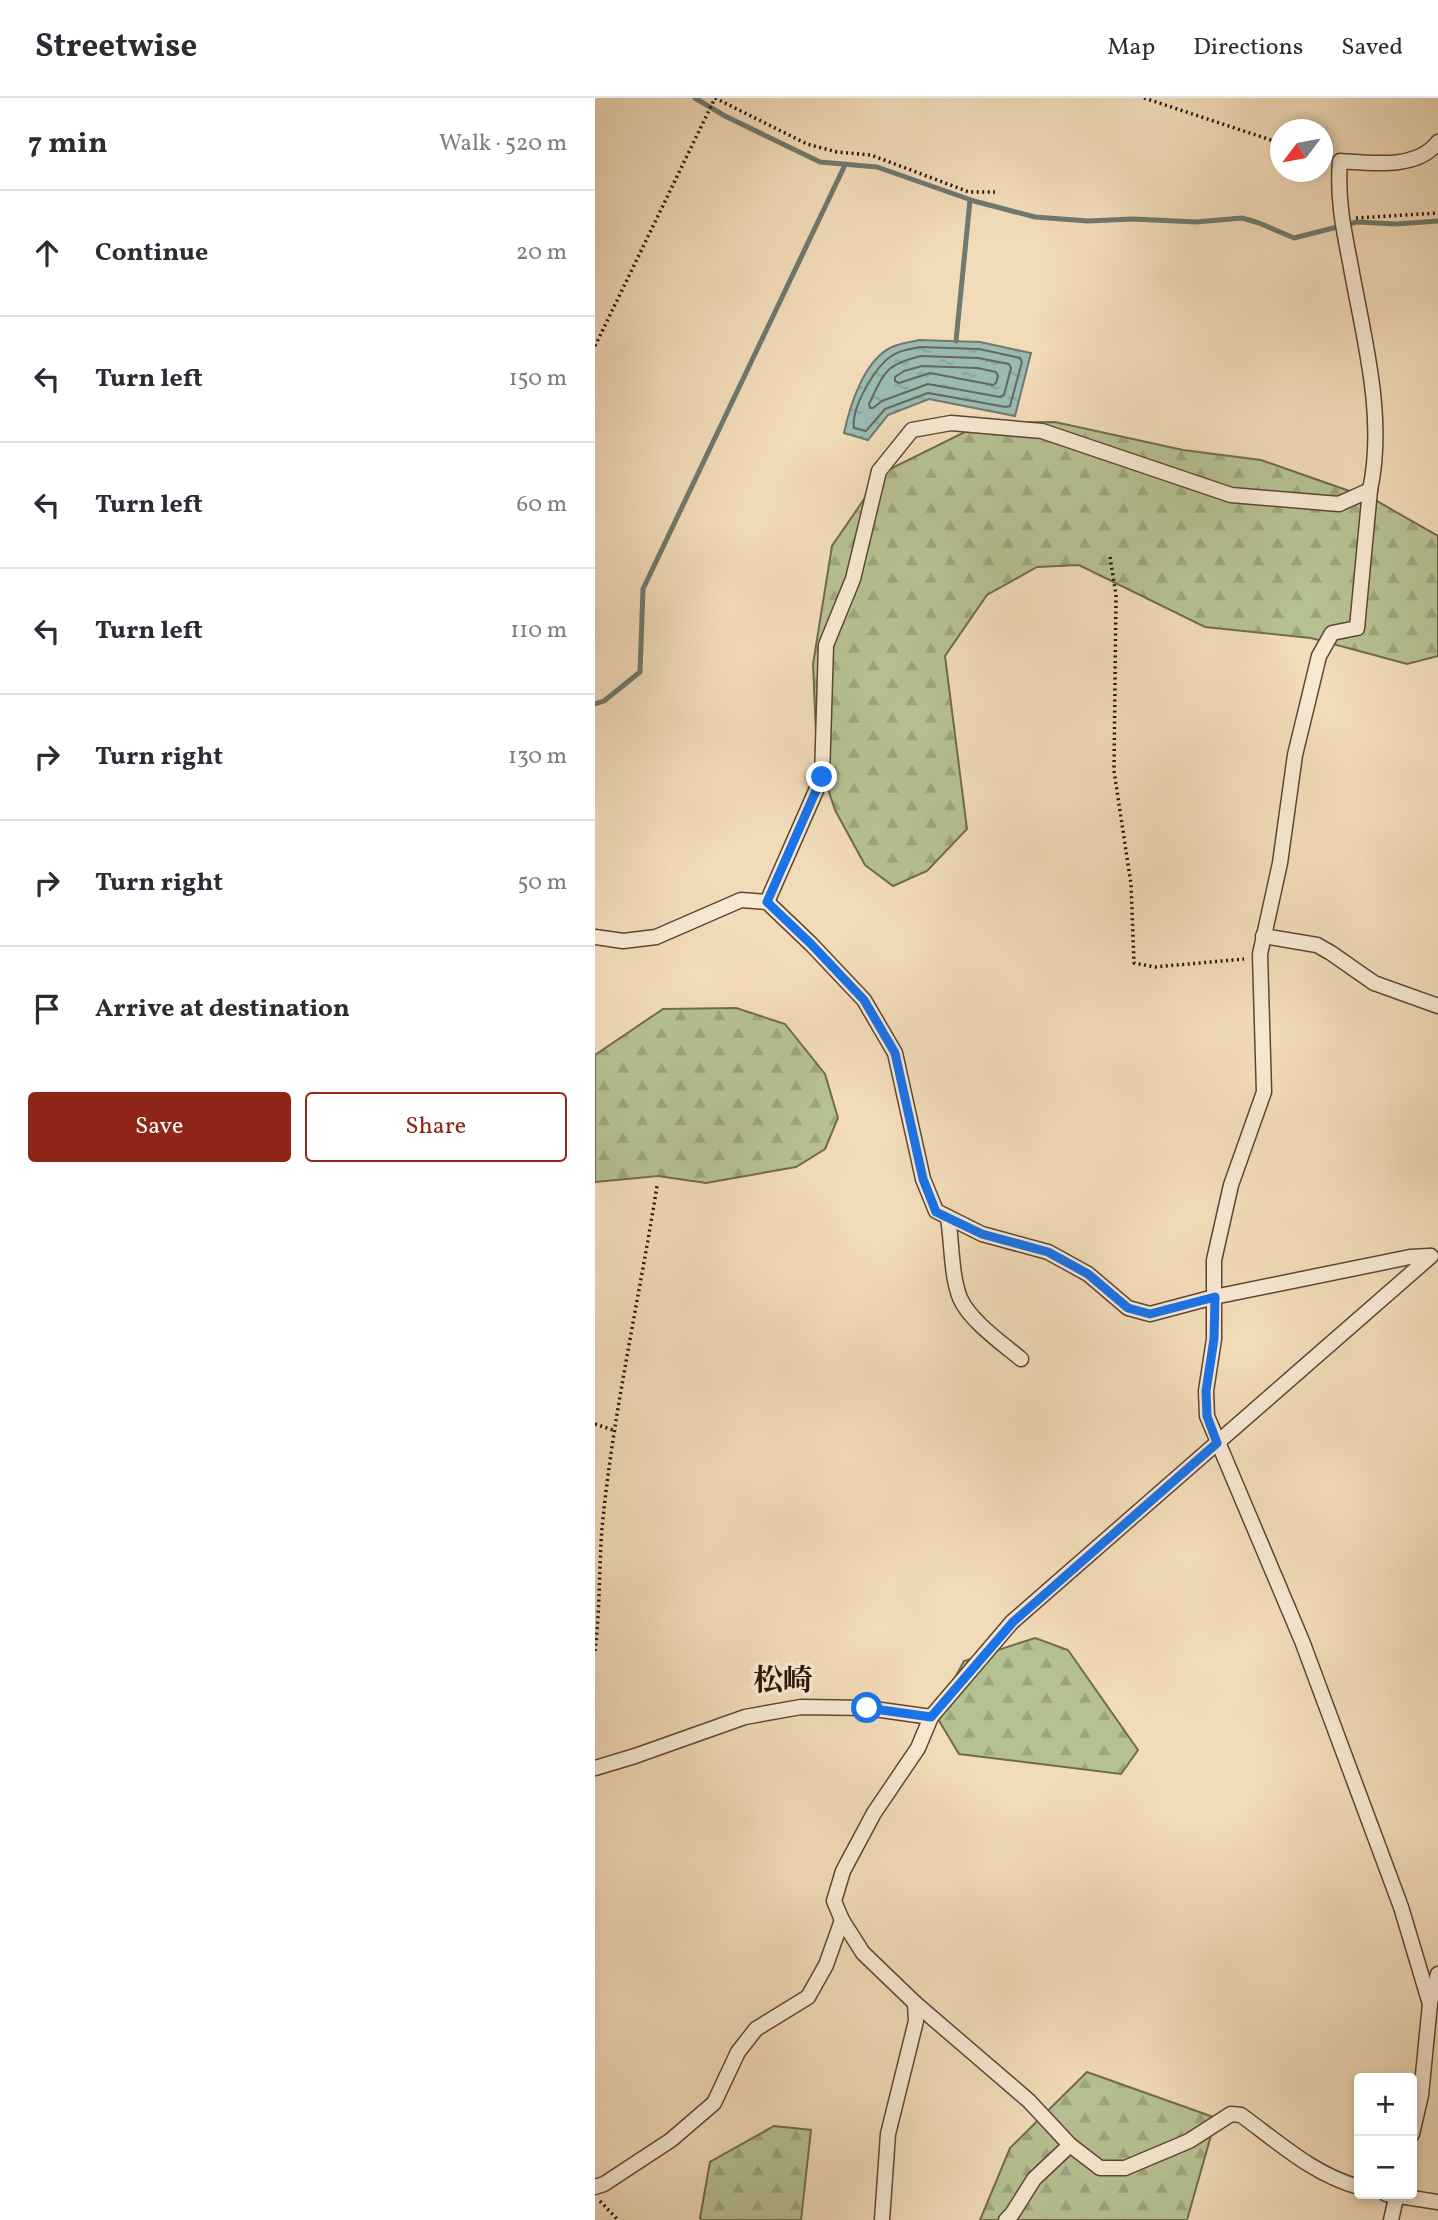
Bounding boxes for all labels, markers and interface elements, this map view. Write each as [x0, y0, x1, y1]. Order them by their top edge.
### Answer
text: Streetwise [35, 25, 197, 71]
text: Map [1107, 31, 1155, 65]
text: Directions [1193, 31, 1303, 65]
text: Saved [1341, 31, 1403, 65]
north arrow [1270, 119, 1333, 182]
text: 7 min [28, 123, 108, 165]
text: Walk · 520 m [439, 128, 567, 160]
icon: ahead [28, 234, 66, 272]
text: Continue [95, 235, 208, 271]
text: 20 m [516, 237, 567, 269]
icon: left [28, 360, 66, 398]
text: Turn left [95, 361, 203, 397]
text: 150 m [509, 363, 567, 395]
icon: left [28, 486, 66, 524]
text: Turn left [95, 487, 203, 523]
text: 60 m [517, 489, 567, 521]
icon: left [28, 612, 66, 650]
text: Turn left [95, 613, 203, 649]
text: 110 m [510, 615, 567, 647]
icon: right [28, 738, 66, 776]
text: Turn right [95, 739, 223, 775]
text: 130 m [508, 741, 567, 773]
route end [806, 761, 837, 792]
icon: right [28, 864, 66, 902]
text: Turn right [95, 865, 223, 901]
text: 50 m [518, 867, 567, 899]
icon: arrive [28, 990, 66, 1028]
text: Arrive at destination [95, 991, 350, 1027]
button: Save [28, 1092, 291, 1162]
button: Share [305, 1092, 567, 1162]
district label: 松崎 [753, 1661, 813, 1703]
route start [851, 1692, 882, 1723]
map controls [1354, 2073, 1417, 2199]
button: + [1354, 2073, 1417, 2136]
button: − [1354, 2136, 1417, 2199]

